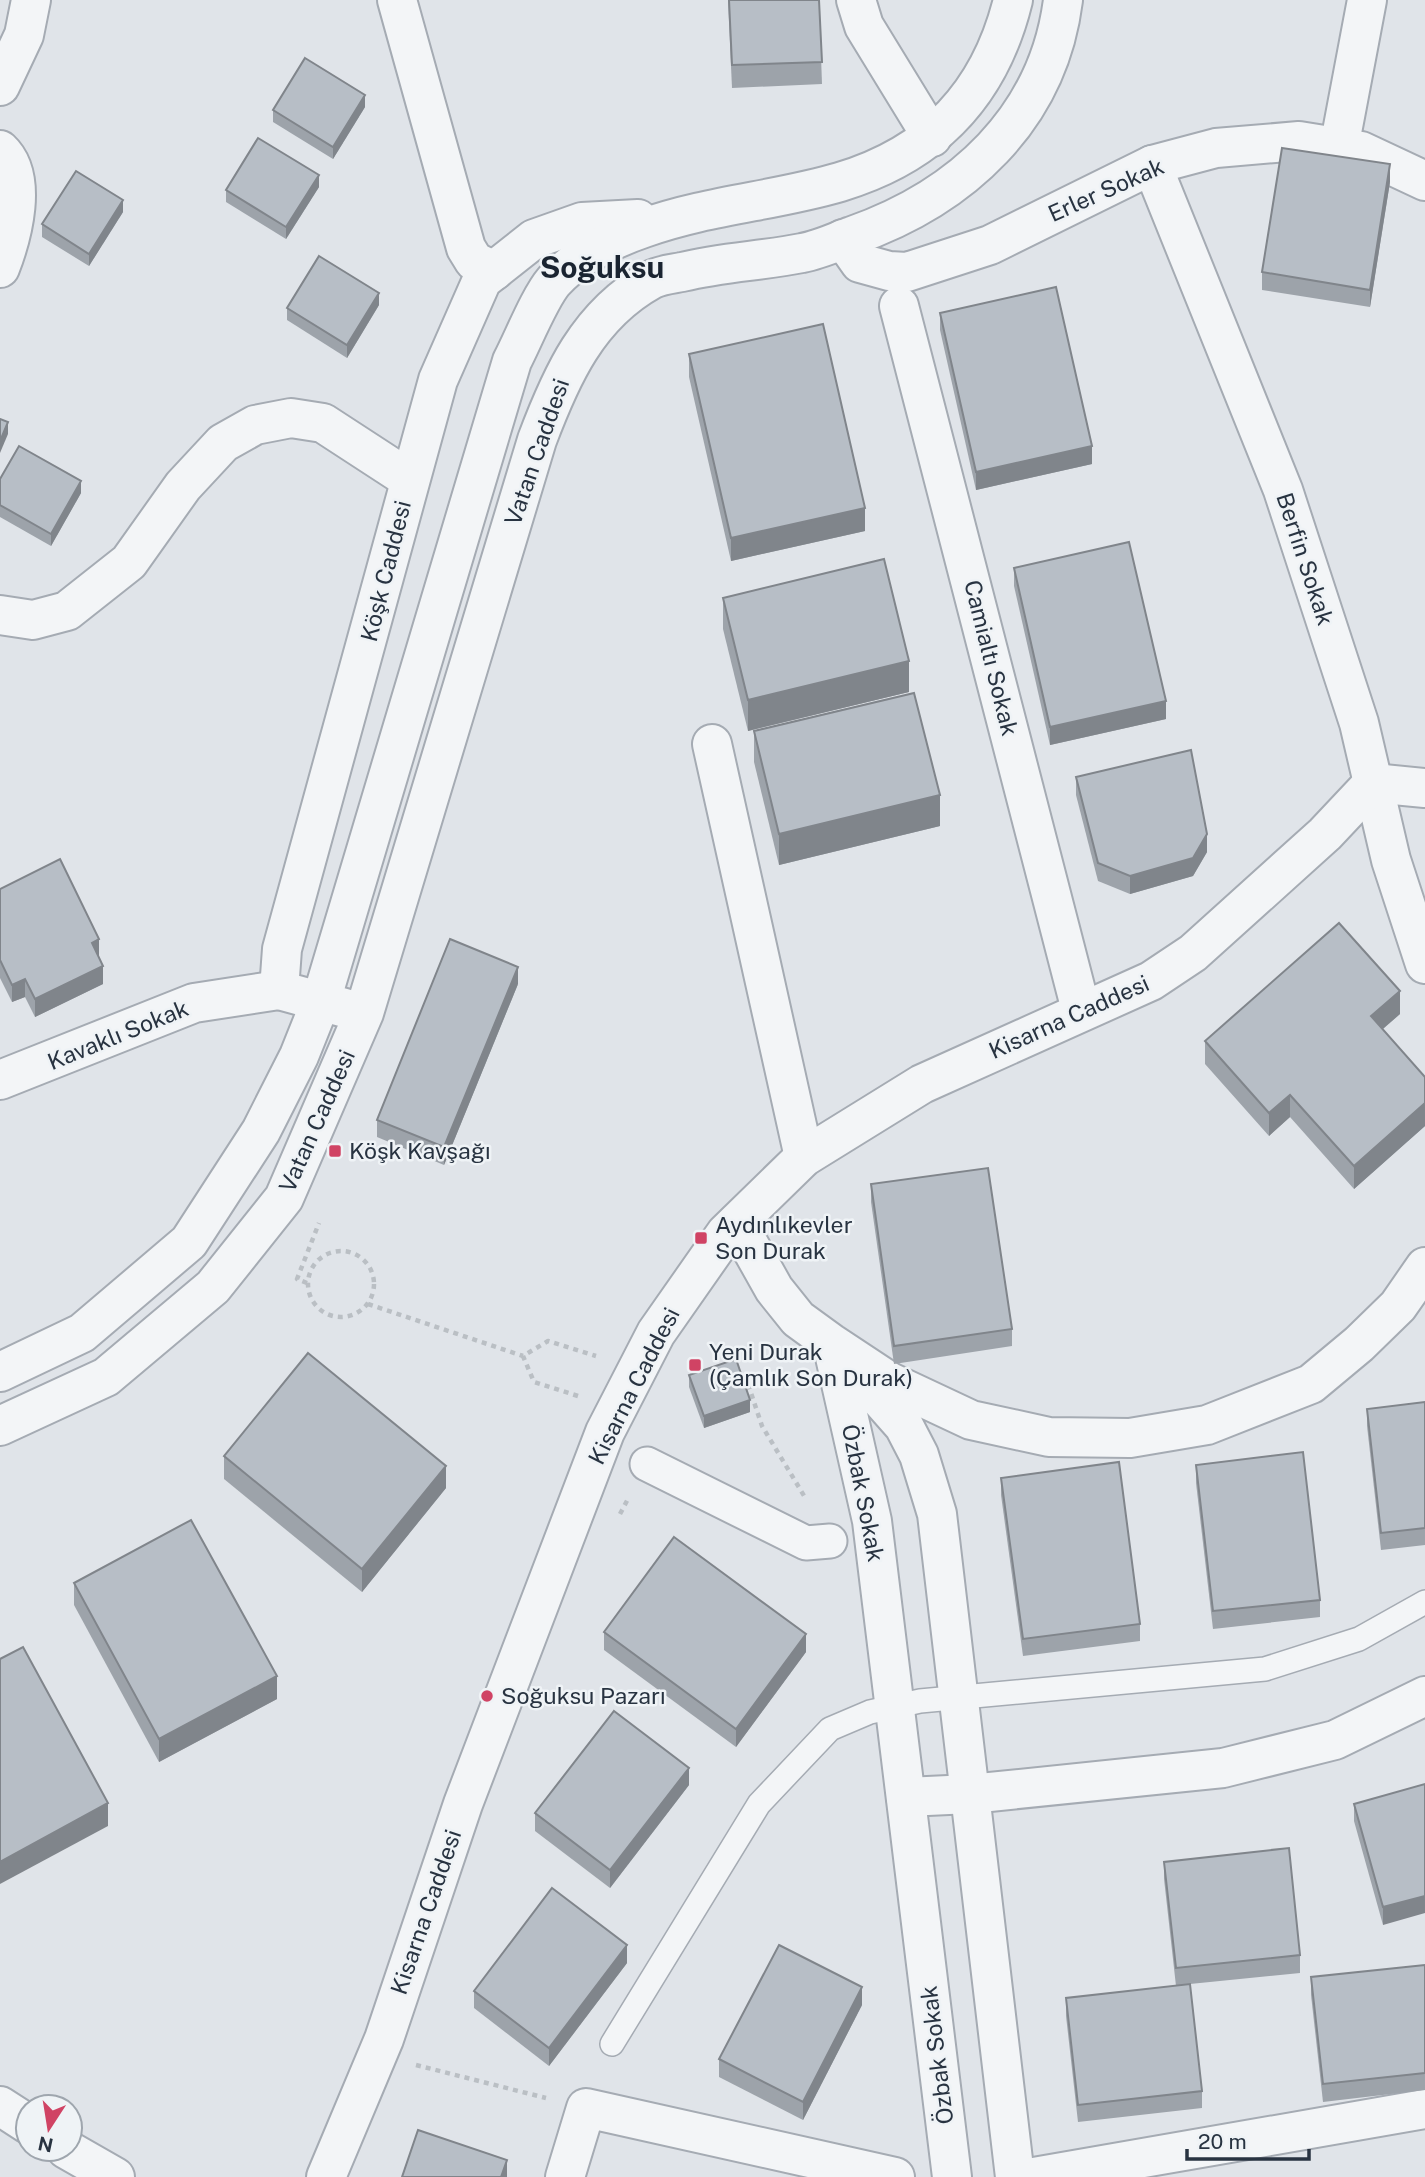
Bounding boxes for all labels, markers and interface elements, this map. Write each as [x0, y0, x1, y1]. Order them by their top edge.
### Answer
street label: Erler Sokak [1044, 152, 1168, 227]
district label: Soğuksu [540, 249, 664, 285]
street label: Vatan Caddesi [499, 375, 574, 529]
street label: Berfin Sokak [1271, 489, 1340, 629]
street label: Köşk Caddesi [355, 498, 416, 644]
street label: Camialtı Sokak [959, 577, 1024, 739]
street label: Kisarna Caddesi [985, 969, 1153, 1064]
street label: Kavaklı Sokak [43, 994, 192, 1075]
street label: Vatan Caddesi [273, 1045, 360, 1196]
place label: Köşk Kavşağı [349, 1137, 491, 1164]
marker: Köşk Kavşağı [327, 1143, 343, 1159]
place label: Aydınlıkevler Son Durak [715, 1211, 853, 1264]
marker: Aydınlıkevler Son Durak [693, 1230, 709, 1246]
street label: Kisarna Caddesi [582, 1303, 685, 1469]
place label: Yeni Durak (Çamlık Son Durak) [709, 1338, 913, 1391]
marker: Yeni Durak (Çamlık Son Durak) [687, 1357, 703, 1373]
street label: Özbak Sokak [837, 1422, 890, 1564]
place label: Soğuksu Pazarı [501, 1682, 666, 1709]
marker: Soğuksu Pazarı [479, 1688, 495, 1704]
street label: Kisarna Caddesi [385, 1826, 466, 1998]
street label: Özbak Sokak [915, 1984, 958, 2126]
north arrow [14, 2093, 84, 2163]
scale bar [1187, 2118, 1310, 2162]
text: 20 m [1198, 2129, 1247, 2154]
text: N [36, 2132, 55, 2157]

